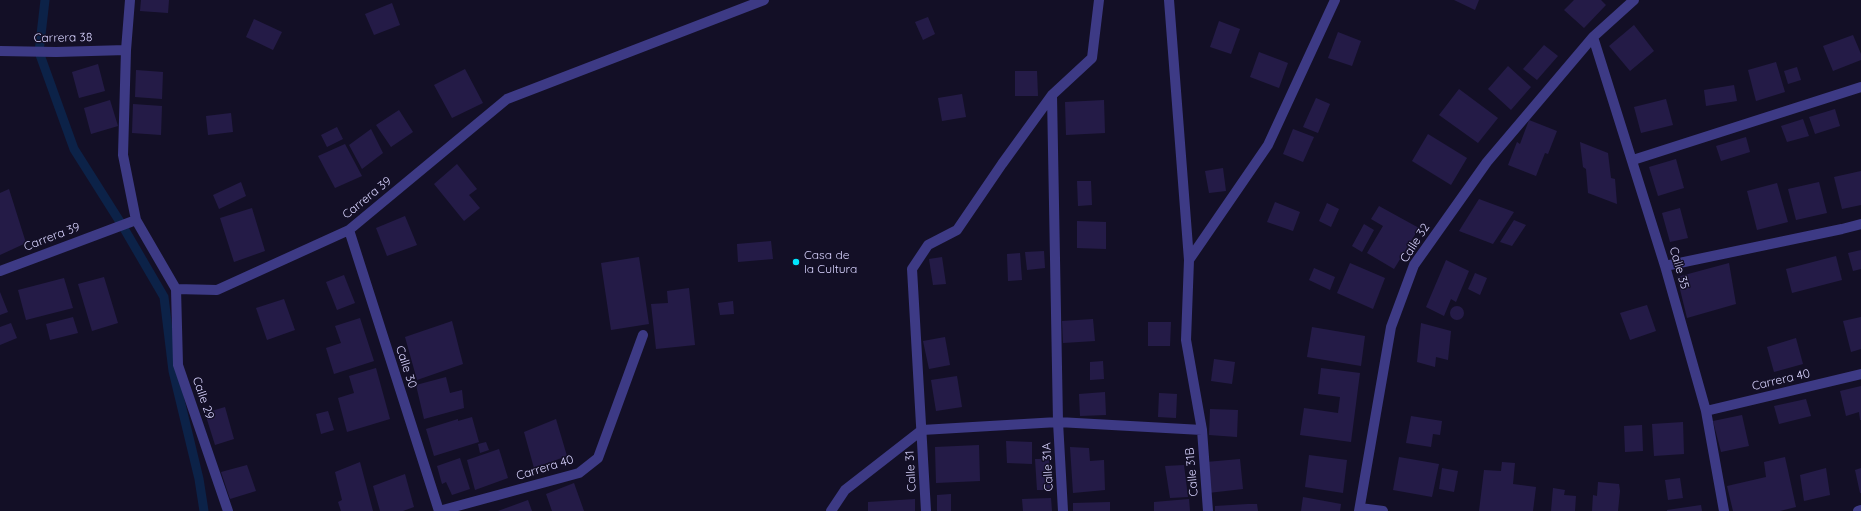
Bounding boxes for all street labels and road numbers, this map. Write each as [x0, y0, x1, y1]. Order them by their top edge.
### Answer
street label: Carrera 38 [34, 30, 92, 46]
street label: Carrera 39 [340, 174, 394, 222]
street label: Carrera 39 [22, 220, 82, 254]
street label: Calle 32 [1397, 221, 1433, 265]
street label: Calle 35 [1666, 245, 1692, 291]
street label: Calle 30 [392, 344, 420, 390]
street label: Carrera 40 [1750, 366, 1812, 394]
street label: Calle 29 [189, 375, 217, 421]
street label: Calle 31A [1040, 442, 1056, 492]
street label: Calle 31B [1183, 447, 1201, 497]
street label: Calle 31 [903, 450, 919, 492]
street label: Carrera 40 [515, 452, 575, 484]

